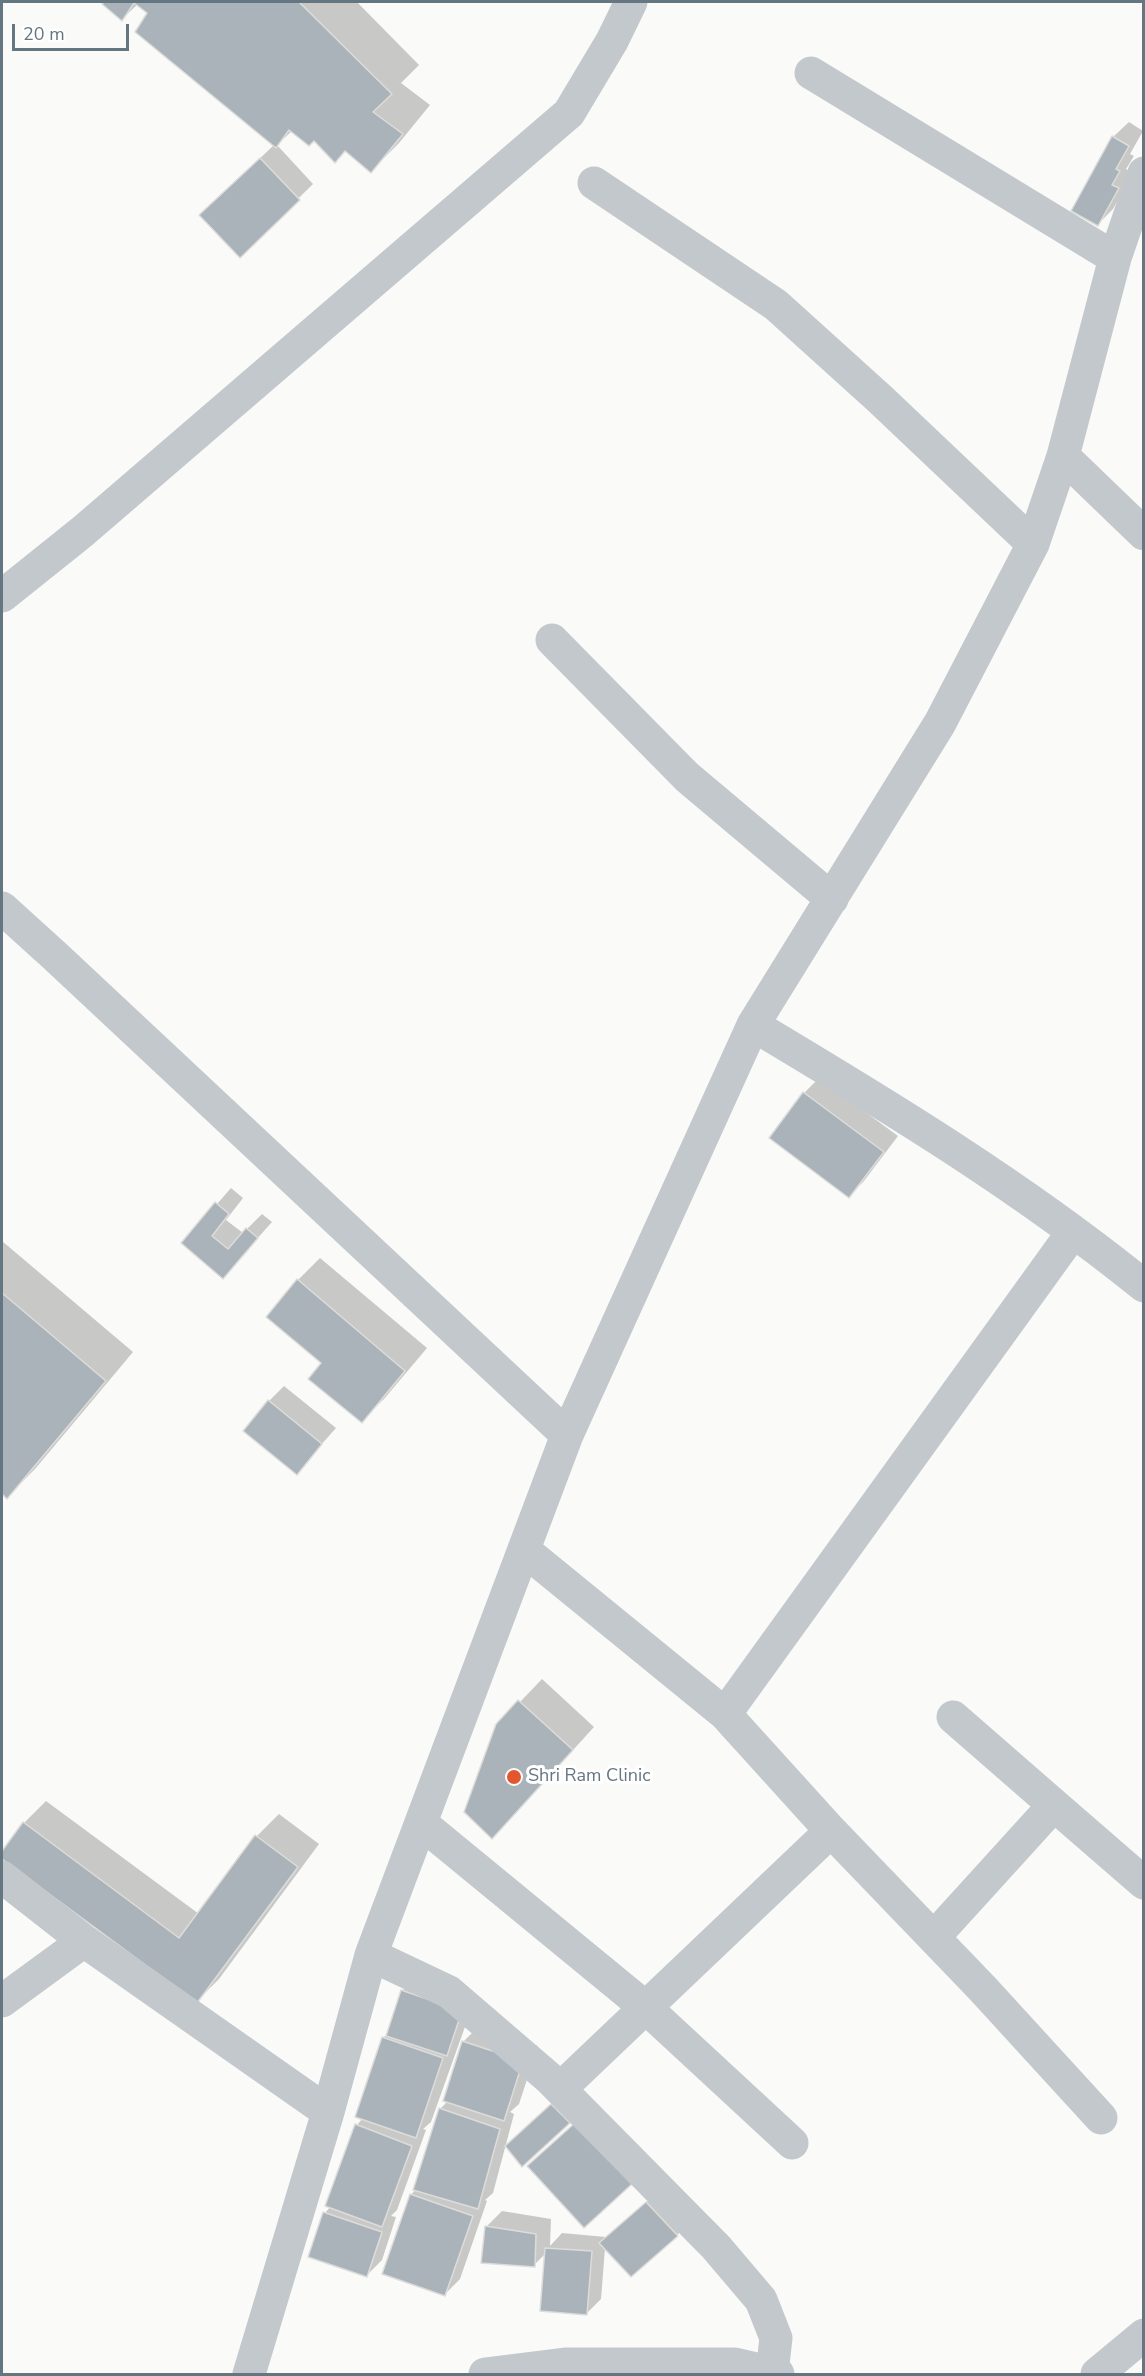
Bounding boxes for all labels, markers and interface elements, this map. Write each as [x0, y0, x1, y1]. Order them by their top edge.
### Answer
scale bar [15, 12, 132, 50]
text: 20 m [23, 22, 65, 46]
place label: Shri Ram Clinic [528, 1766, 650, 1788]
marker: Shri Ram Clinic [505, 1768, 523, 1786]

